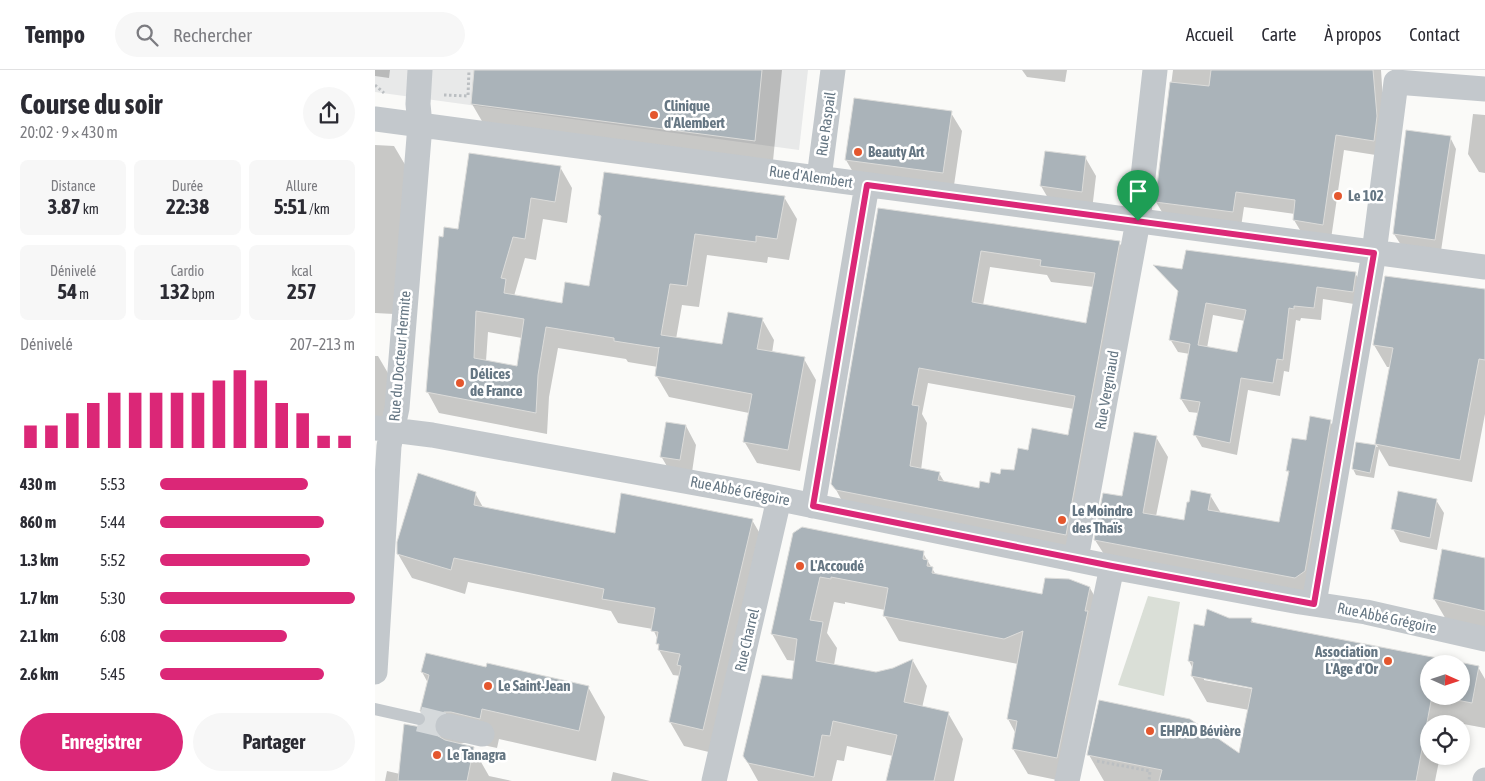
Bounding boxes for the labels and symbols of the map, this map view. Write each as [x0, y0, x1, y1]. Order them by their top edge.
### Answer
street label: Rue Raspail [813, 91, 838, 157]
place label: Clinique d'Alembert [664, 97, 726, 131]
marker: Clinique d'Alembert [648, 109, 660, 121]
place label: Beauty Art [868, 143, 925, 160]
marker: Beauty Art [852, 146, 864, 158]
street label: Rue d'Alembert [768, 162, 854, 191]
pin [1117, 170, 1159, 221]
place label: Le 102 [1348, 187, 1384, 204]
marker: Le 102 [1332, 190, 1344, 202]
street label: Rue du Docteur Hermite [385, 290, 414, 422]
street label: Rue Vergniaud [1091, 349, 1122, 431]
place label: Délices de France [470, 365, 523, 399]
marker: Délices de France [454, 377, 466, 389]
street label: Rue Abbé Grégoire [689, 473, 792, 509]
place label: Le Moindre des Thaïs [1072, 502, 1133, 536]
marker: Le Moindre des Thaïs [1056, 514, 1068, 526]
place label: L'Accoudé [810, 557, 864, 574]
marker: L'Accoudé [794, 560, 806, 572]
street label: Rue Abbé Grégoire [1336, 599, 1439, 636]
street label: Rue Charrel [731, 607, 762, 673]
place label: Association L'Age d'Or [1314, 643, 1379, 677]
marker: Association L'Age d'Or [1382, 655, 1394, 667]
north arrow [1420, 655, 1470, 705]
place label: Le Saint-Jean [498, 677, 571, 694]
marker: Le Saint-Jean [482, 680, 494, 692]
place label: EHPAD Bévière [1160, 722, 1241, 739]
marker: EHPAD Bévière [1144, 725, 1156, 737]
place label: Le Tanagra [447, 746, 506, 763]
marker: Le Tanagra [431, 749, 443, 761]

